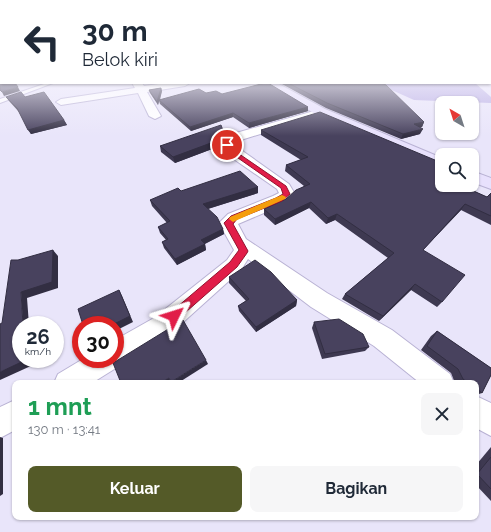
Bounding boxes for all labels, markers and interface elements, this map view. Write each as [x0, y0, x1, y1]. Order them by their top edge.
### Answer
text: 30 m [82, 15, 148, 48]
icon: left [16, 16, 68, 68]
text: Belok kiri [82, 49, 158, 70]
north arrow [435, 96, 479, 140]
map controls [435, 96, 479, 192]
pin [210, 128, 244, 162]
icon: arrive [216, 134, 238, 156]
button: search [435, 148, 479, 192]
position arrow [153, 295, 195, 337]
speed limit sign: 30 [72, 316, 124, 368]
text: 26 [26, 325, 50, 349]
text: km/h [25, 346, 51, 357]
text: 1 mnt [28, 392, 92, 421]
button: close [421, 393, 463, 435]
text: 130 m · 13:41 [28, 422, 100, 437]
button: Keluar [28, 466, 242, 512]
button: Bagikan [250, 466, 463, 512]

